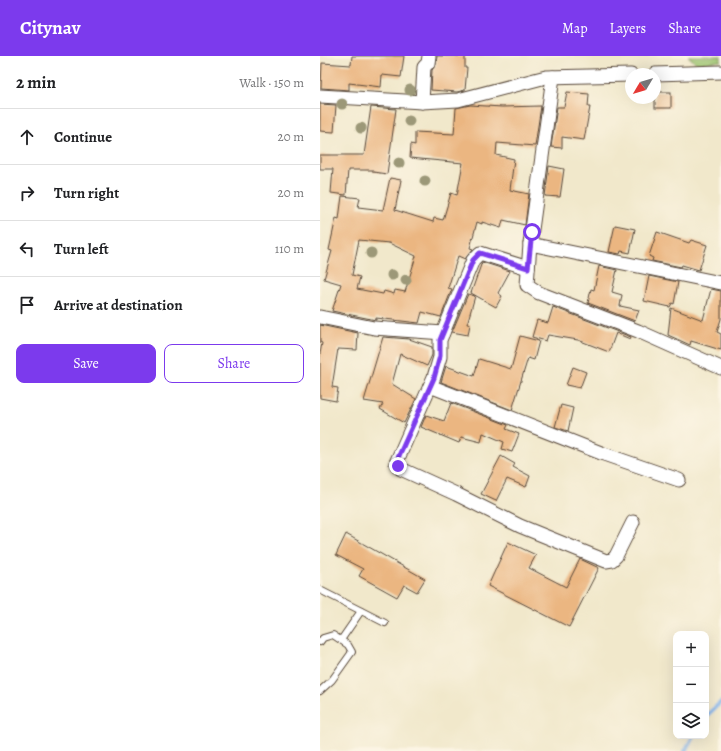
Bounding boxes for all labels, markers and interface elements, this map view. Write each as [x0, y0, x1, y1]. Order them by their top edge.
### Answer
text: Citynav [20, 15, 81, 41]
text: Map [562, 19, 588, 38]
text: Layers [610, 19, 646, 38]
text: Share [668, 19, 701, 38]
north arrow [625, 68, 661, 104]
text: 2 min [16, 71, 56, 94]
text: Walk · 150 m [239, 74, 304, 91]
icon: ahead [16, 126, 38, 148]
text: Continue [54, 127, 112, 147]
text: 20 m [278, 128, 304, 145]
icon: right [16, 182, 38, 204]
text: Turn right [54, 183, 119, 203]
text: 20 m [278, 184, 304, 201]
route start [523, 223, 541, 241]
icon: left [16, 238, 38, 260]
text: Turn left [54, 239, 109, 259]
text: 110 m [275, 240, 304, 257]
icon: arrive [16, 294, 38, 316]
text: Arrive at destination [54, 295, 183, 315]
button: Save [16, 344, 156, 383]
button: Share [164, 344, 304, 383]
route end [389, 457, 407, 475]
map controls [673, 631, 709, 739]
button: + [673, 631, 709, 667]
button: − [673, 667, 709, 703]
button: layers [673, 703, 709, 739]

